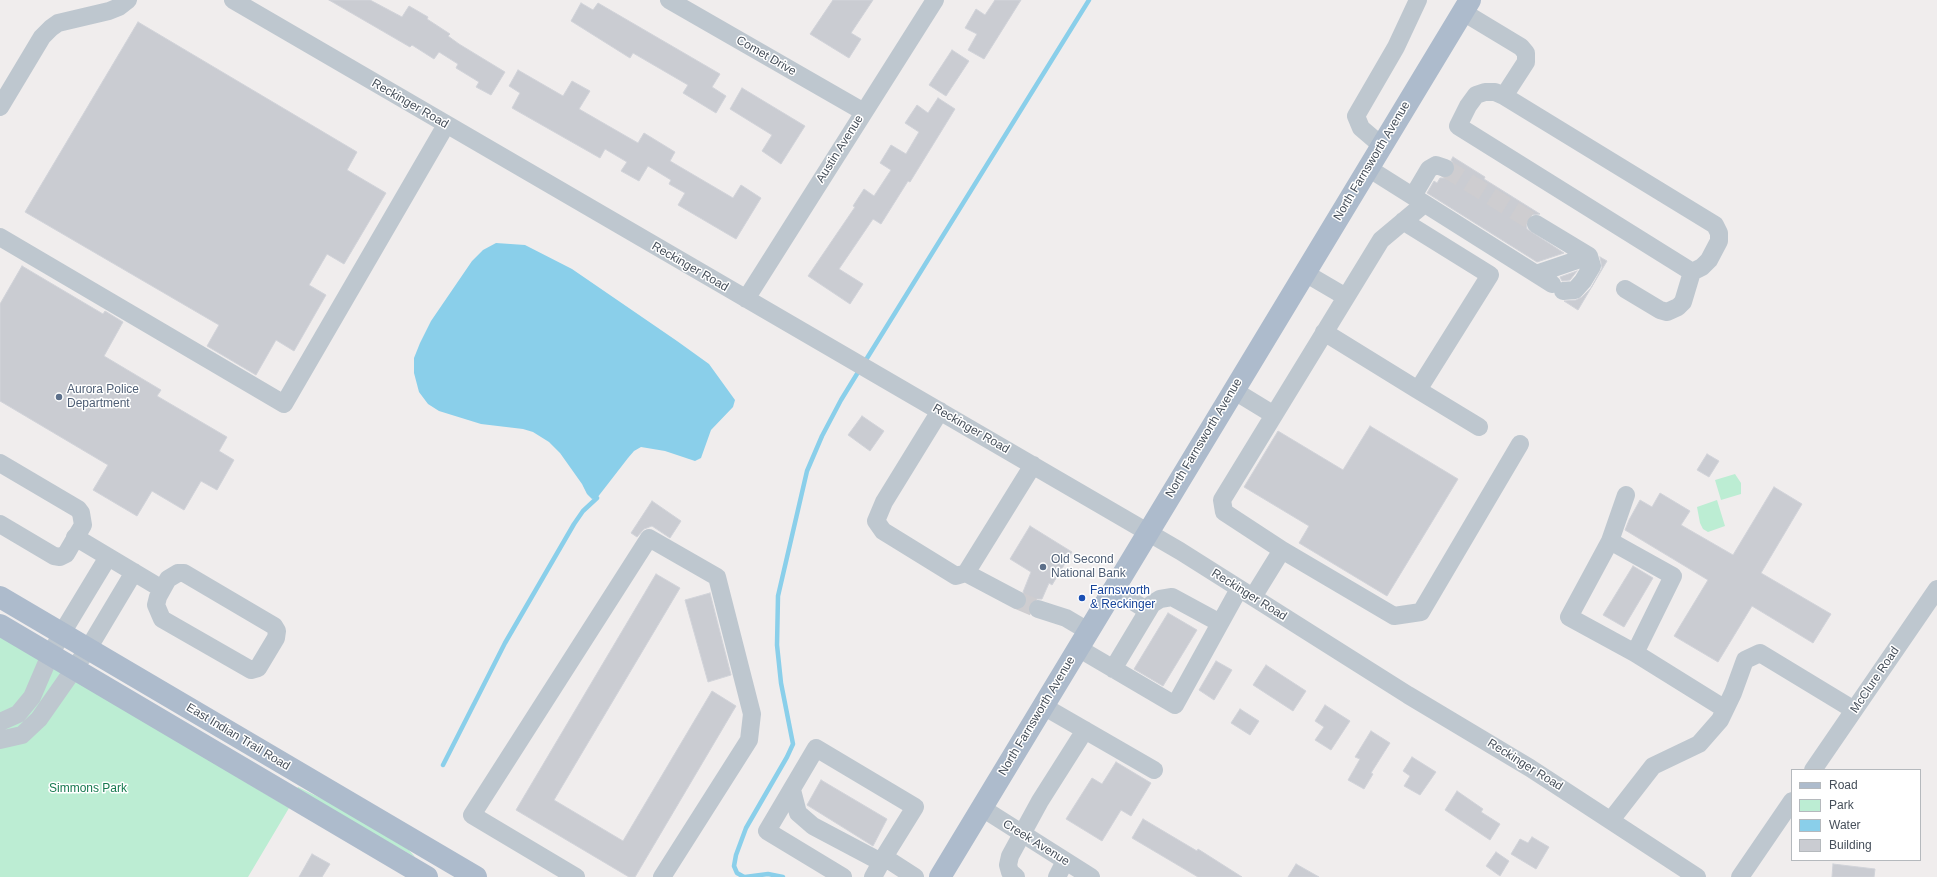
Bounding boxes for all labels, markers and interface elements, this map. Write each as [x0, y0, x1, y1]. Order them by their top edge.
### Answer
street label: Comet Drive [734, 33, 798, 79]
street label: Reckinger Road [369, 76, 451, 132]
street label: North Farnsworth Avenue [1331, 99, 1413, 223]
street label: Austin Avenue [813, 112, 867, 186]
street label: Reckinger Road [649, 239, 731, 295]
street label: North Farnsworth Avenue [1163, 376, 1245, 500]
place label: Aurora Police Department [67, 383, 139, 411]
marker: Aurora Police Department [54, 392, 64, 402]
street label: Reckinger Road [930, 401, 1012, 457]
place label: Old Second National Bank [1051, 553, 1126, 581]
marker: Old Second National Bank [1038, 562, 1048, 572]
street label: Reckinger Road [1209, 566, 1289, 624]
place label: Farnsworth & Reckinger [1090, 584, 1155, 612]
marker: Farnsworth & Reckinger [1077, 593, 1087, 603]
street label: McClure Road [1848, 644, 1902, 716]
street label: North Farnsworth Avenue [996, 654, 1078, 778]
street label: East Indian Trail Road [184, 700, 292, 774]
street label: Reckinger Road [1485, 736, 1565, 794]
legend [1791, 769, 1921, 861]
text: Road [1829, 778, 1858, 792]
park label: Simmons Park [49, 782, 127, 796]
text: Park [1829, 798, 1854, 812]
street label: Creek Avenue [1000, 817, 1072, 869]
text: Water [1829, 818, 1861, 832]
text: Building [1829, 838, 1872, 852]

